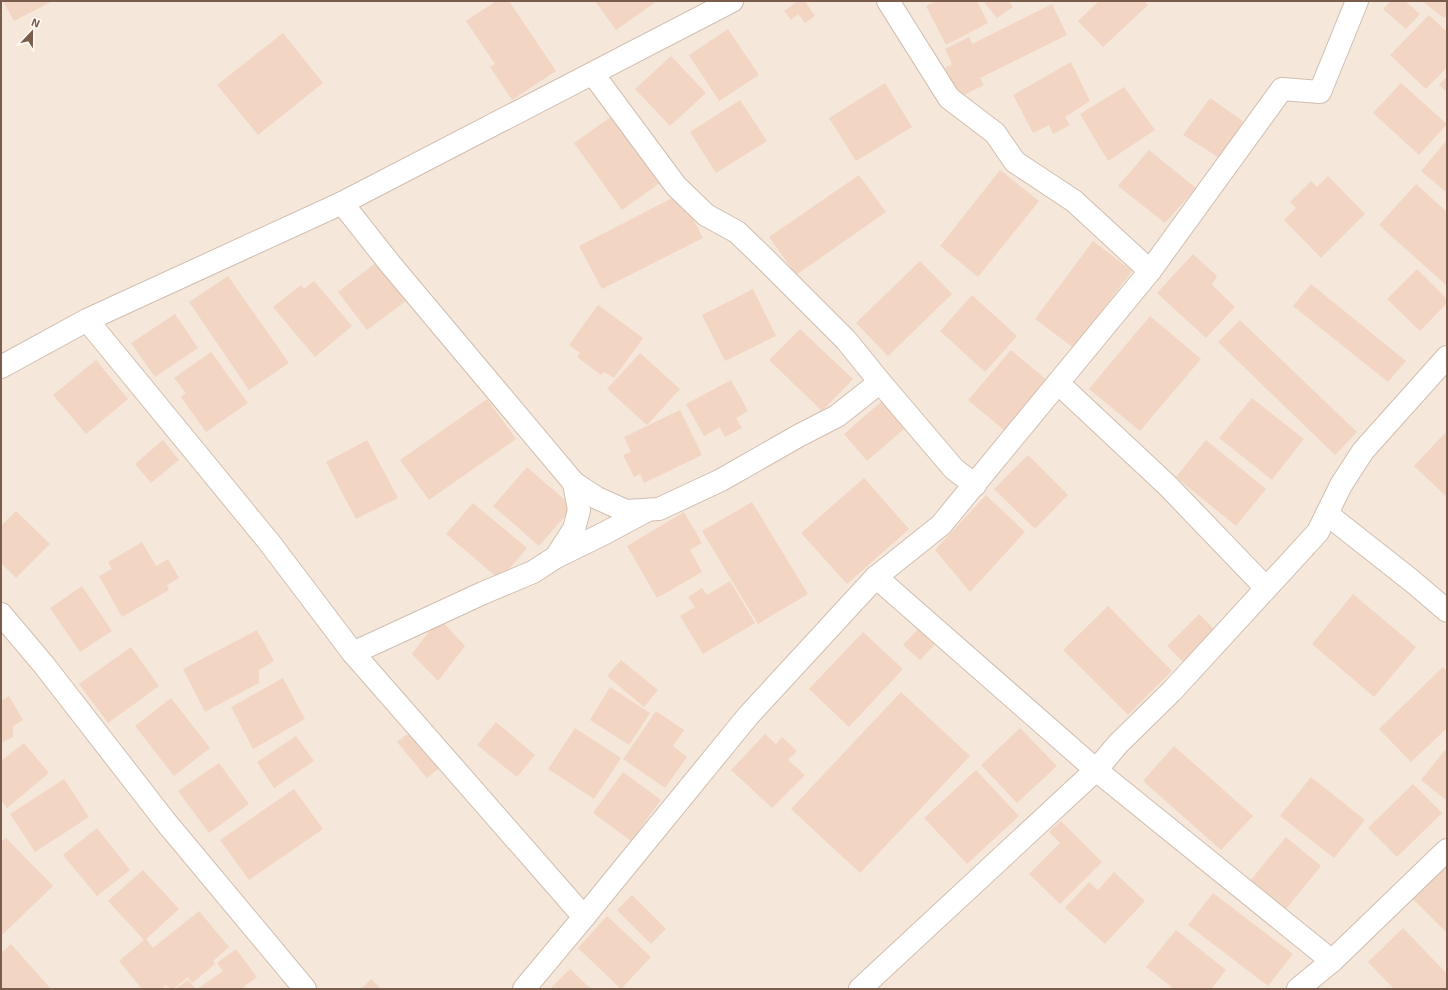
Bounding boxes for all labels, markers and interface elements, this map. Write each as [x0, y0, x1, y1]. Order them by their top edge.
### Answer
north arrow [12, 12, 52, 52]
text: N [30, 15, 42, 30]

